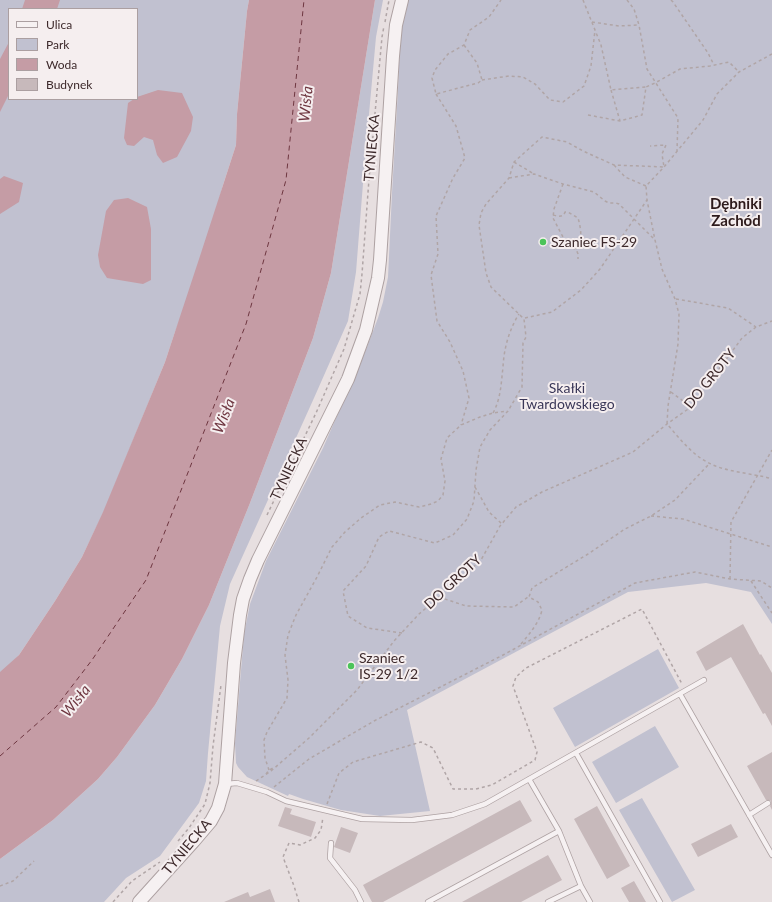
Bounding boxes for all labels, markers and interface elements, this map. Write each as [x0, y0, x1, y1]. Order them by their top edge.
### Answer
legend [8, 8, 138, 100]
text: Ulica [46, 17, 72, 32]
text: Park [46, 37, 69, 52]
text: Woda [46, 57, 77, 72]
text: Budynek [46, 77, 92, 92]
water label: Wisła [295, 85, 317, 123]
street label: TYNIECKA [361, 114, 383, 182]
district label: Dębniki Zachód [710, 195, 762, 230]
place label: Szaniec FS-29 [551, 234, 637, 250]
marker: Szaniec FS-29 [538, 237, 548, 247]
street label: DO GROTY [681, 346, 739, 412]
park label: Skałki Twardowskiego [519, 380, 615, 412]
water label: Wisła [209, 396, 239, 436]
street label: TYNIECKA [267, 435, 311, 503]
street label: DO GROTY [421, 551, 485, 613]
place label: Szaniec IS-29 1/2 [359, 650, 418, 682]
marker: Szaniec IS-29 1/2 [346, 661, 356, 671]
water label: Wisła [58, 681, 94, 721]
street label: TYNIECKA [159, 816, 215, 878]

